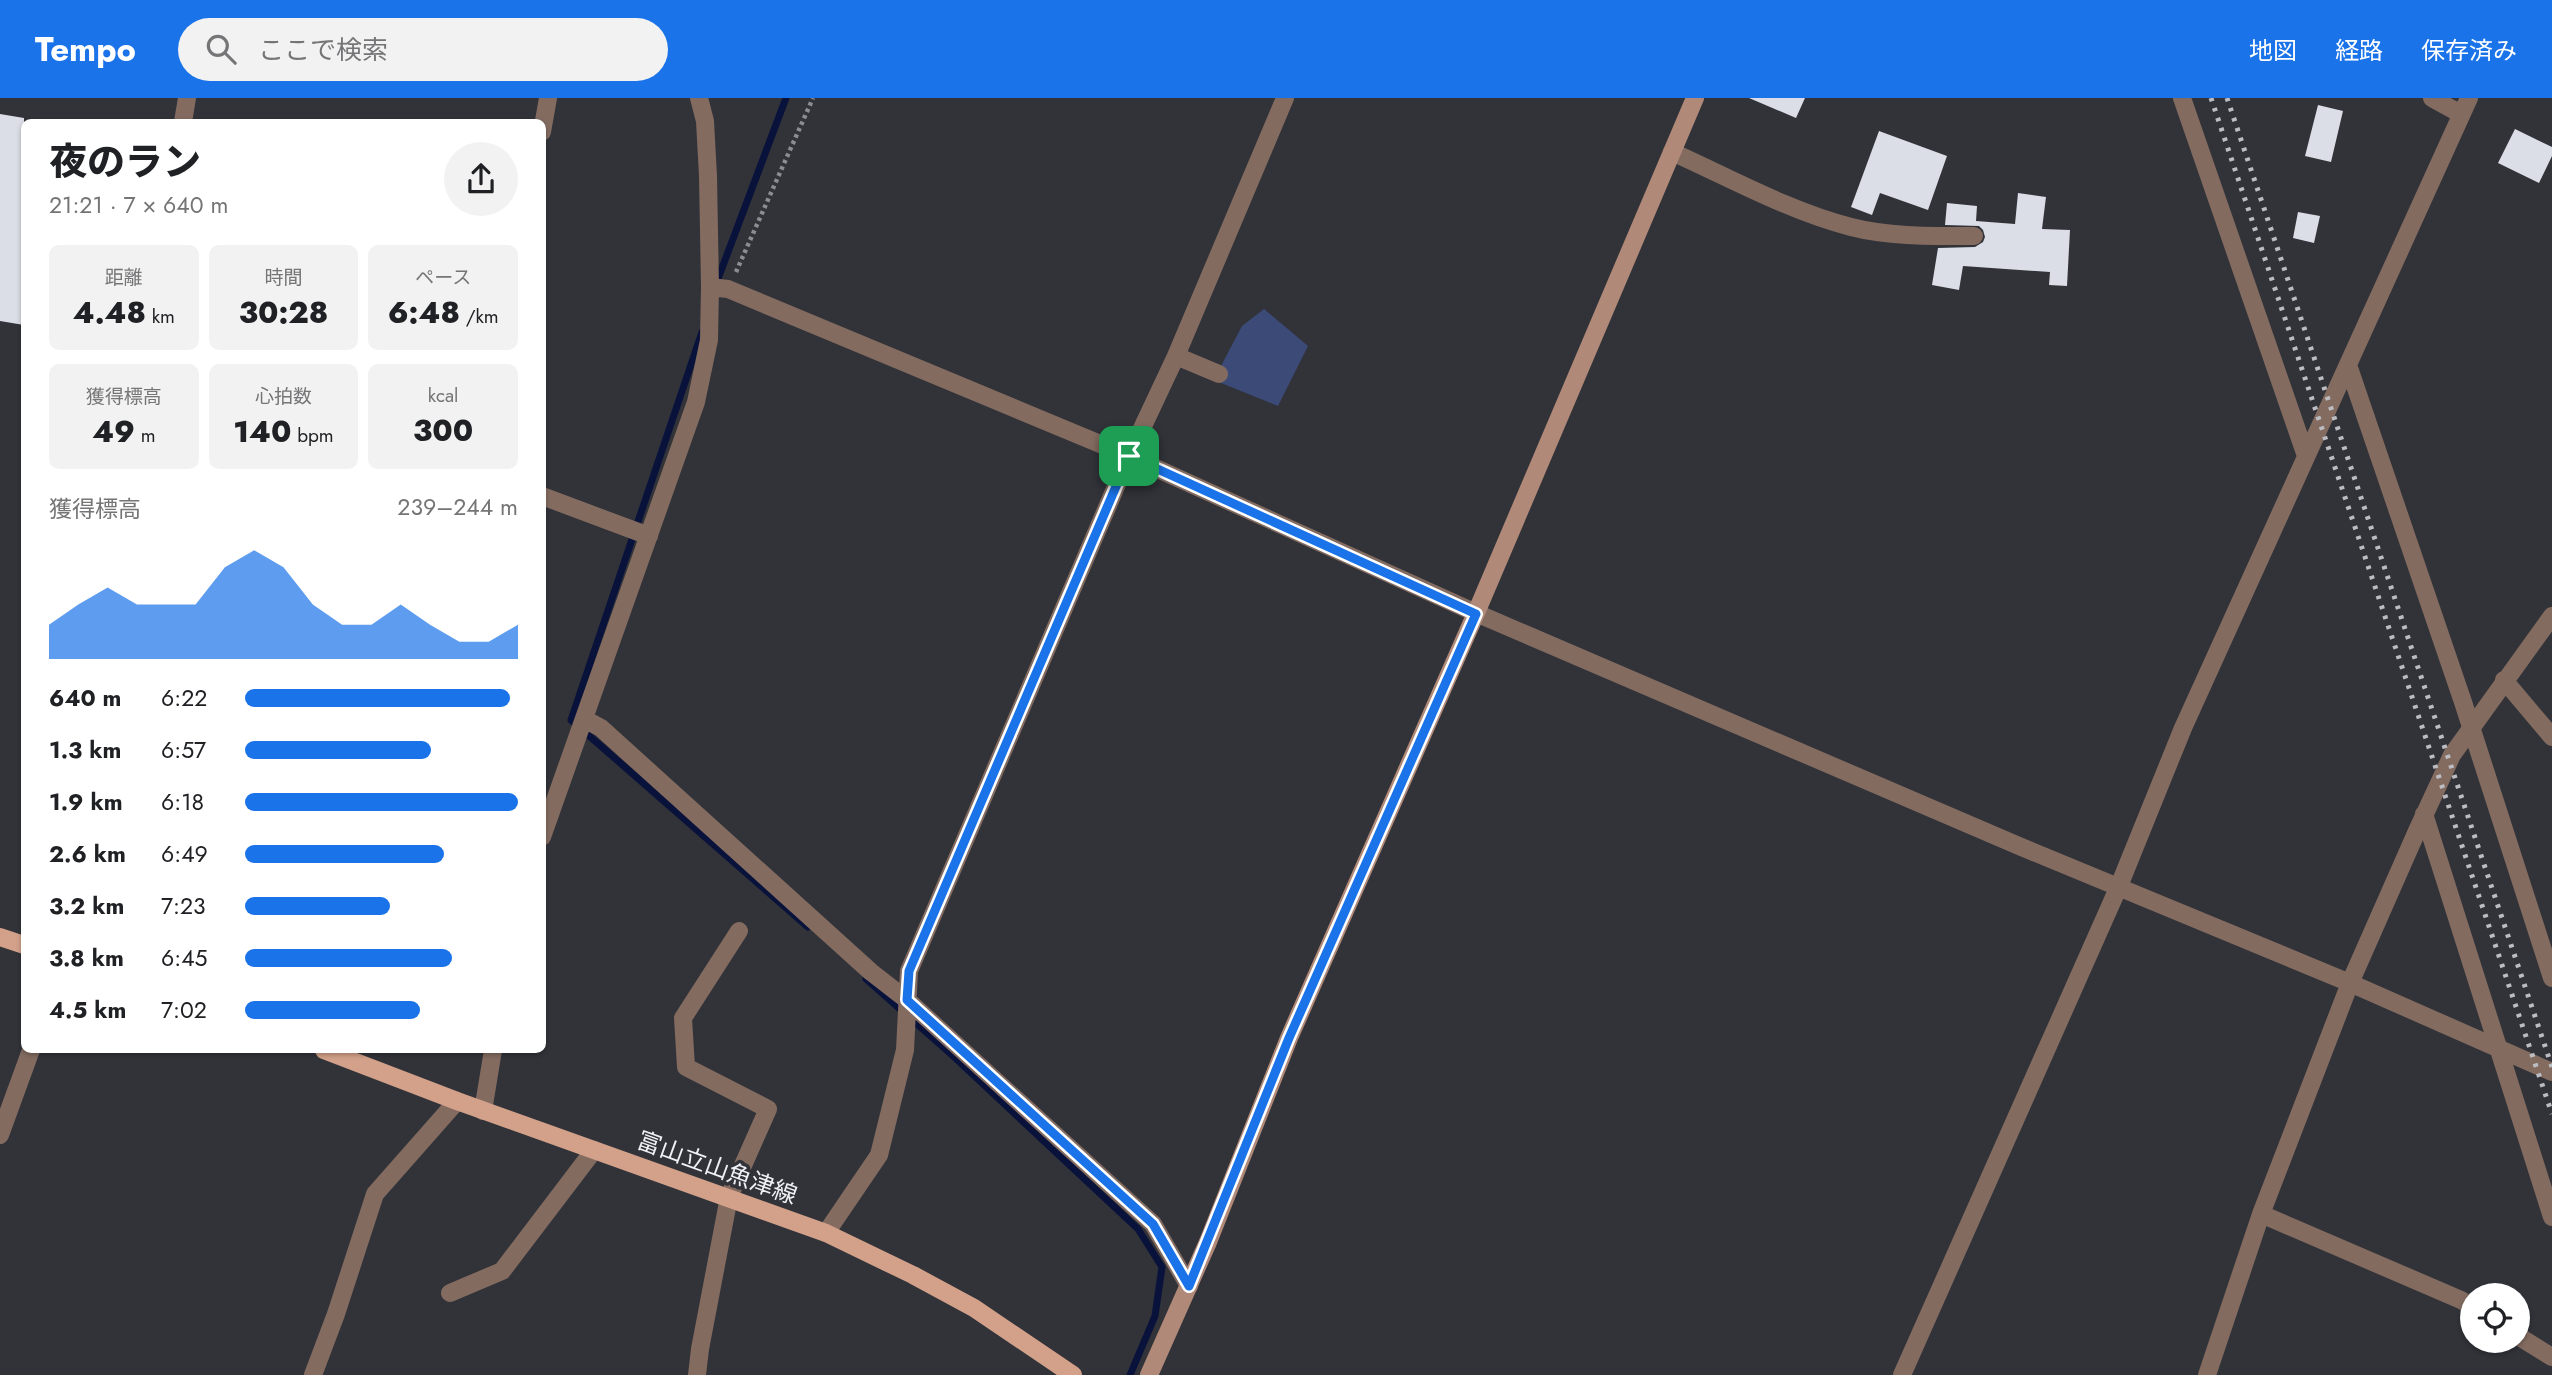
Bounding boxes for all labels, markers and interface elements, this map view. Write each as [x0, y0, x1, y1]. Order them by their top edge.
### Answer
search box [178, 18, 668, 81]
text: Tempo [35, 26, 136, 73]
icon: search [202, 30, 240, 68]
text: ここで検索 [258, 31, 388, 69]
text: 地図 [2249, 33, 2297, 68]
text: 経路 [2335, 33, 2383, 68]
text: 保存済み [2421, 33, 2517, 68]
text: 夜のラン [49, 134, 201, 189]
button: share [444, 142, 518, 216]
text: 21:21 · 7 × 640 m [49, 188, 228, 222]
text: 距離 [105, 264, 143, 291]
text: 時間 [264, 264, 303, 291]
text: ペース [415, 264, 471, 291]
text: 4.48 [73, 291, 146, 334]
text: 30:28 [239, 291, 328, 334]
text: 6:48 [388, 291, 460, 334]
text: km [146, 303, 175, 330]
text: /km [460, 303, 499, 330]
text: kcal [428, 382, 459, 409]
text: 獲得標高 [86, 383, 162, 410]
text: 心拍数 [255, 383, 312, 410]
text: 300 [413, 409, 473, 452]
text: 49 [92, 410, 135, 453]
text: 140 [233, 410, 292, 453]
text: m [135, 422, 156, 449]
text: bpm [292, 422, 334, 449]
pin [1099, 426, 1159, 486]
icon: arrive [1110, 437, 1148, 475]
text: 239–244 m [397, 490, 518, 524]
text: 獲得標高 [49, 492, 141, 526]
text: 640 m [49, 681, 121, 715]
text: 6:22 [161, 681, 207, 715]
text: 1.3 km [49, 733, 121, 767]
text: 6:57 [161, 733, 206, 767]
text: 1.9 km [49, 785, 123, 819]
text: 6:18 [161, 785, 204, 819]
text: 2.6 km [49, 837, 126, 871]
text: 6:49 [161, 837, 208, 871]
text: 3.2 km [49, 889, 124, 923]
text: 7:23 [161, 889, 206, 923]
text: 3.8 km [49, 941, 124, 975]
text: 6:45 [161, 941, 208, 975]
text: 4.5 km [49, 993, 126, 1027]
text: 7:02 [161, 993, 207, 1027]
street label: 富山立山魚津線 [632, 1122, 802, 1213]
map controls [2460, 1283, 2530, 1353]
button: locate [2460, 1283, 2530, 1353]

